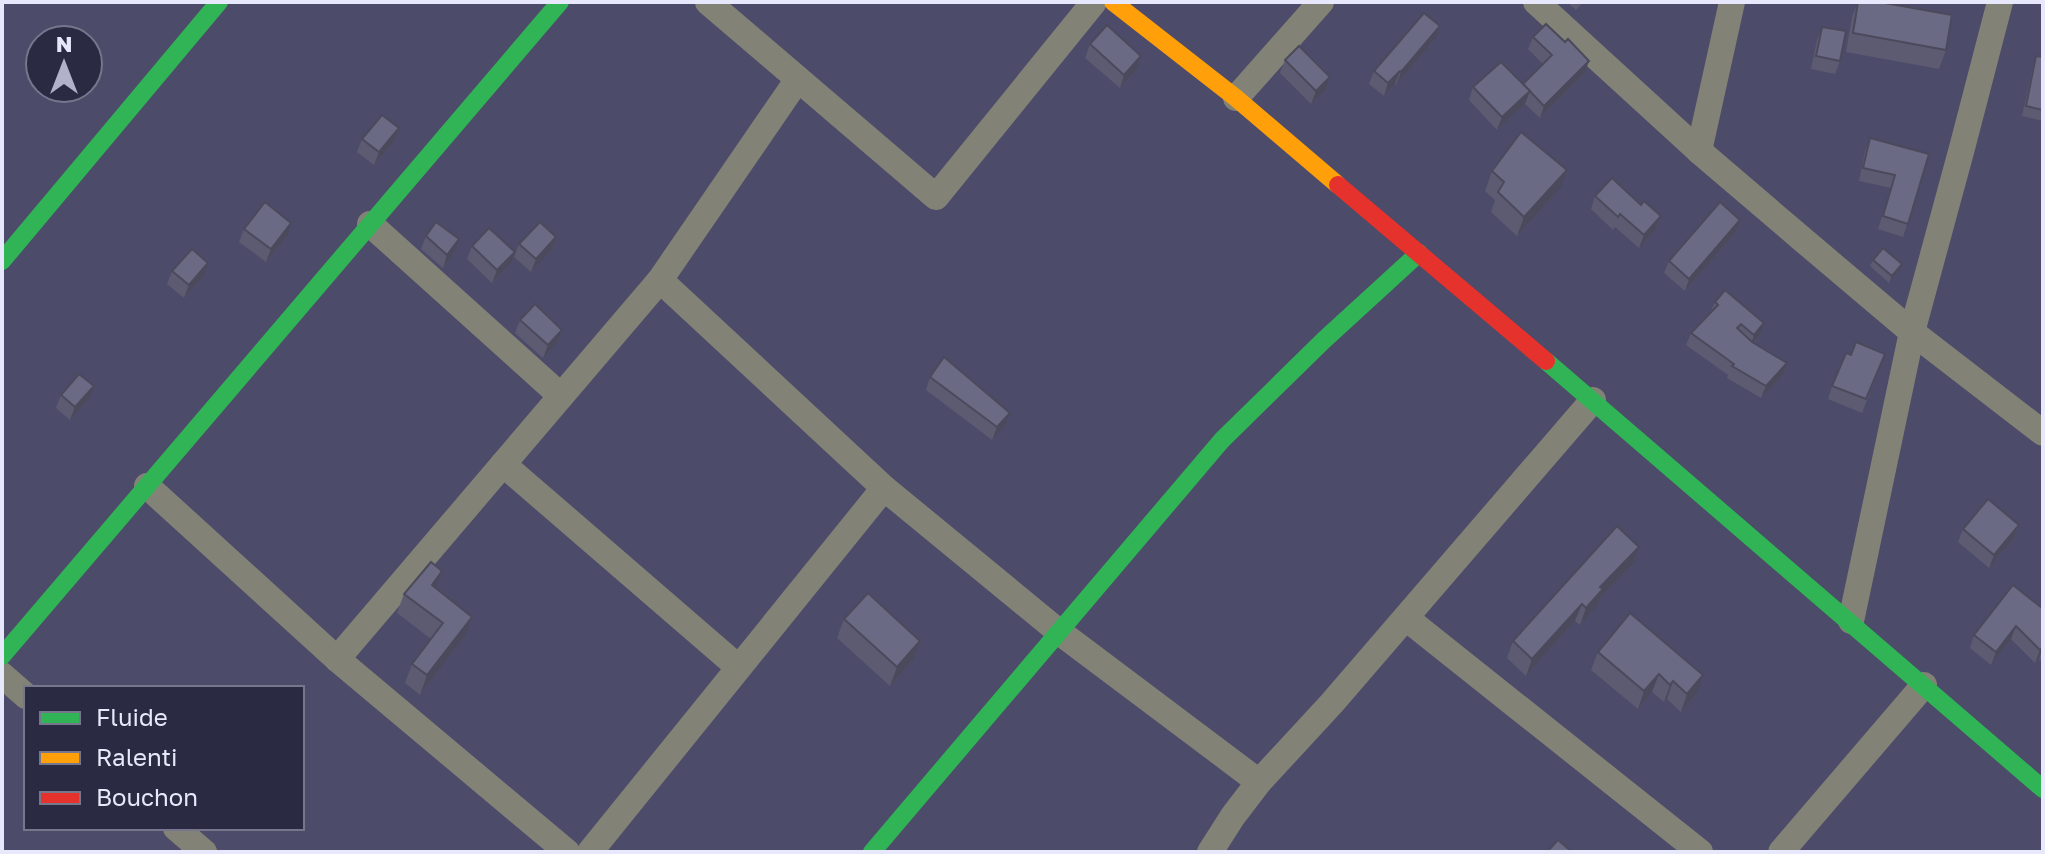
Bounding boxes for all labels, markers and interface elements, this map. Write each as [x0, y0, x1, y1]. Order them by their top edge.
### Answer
north arrow [24, 24, 104, 104]
text: N [56, 30, 72, 57]
legend [24, 686, 304, 830]
text: Fluide [96, 702, 168, 731]
text: Ralenti [96, 742, 178, 771]
text: Bouchon [96, 782, 198, 811]

